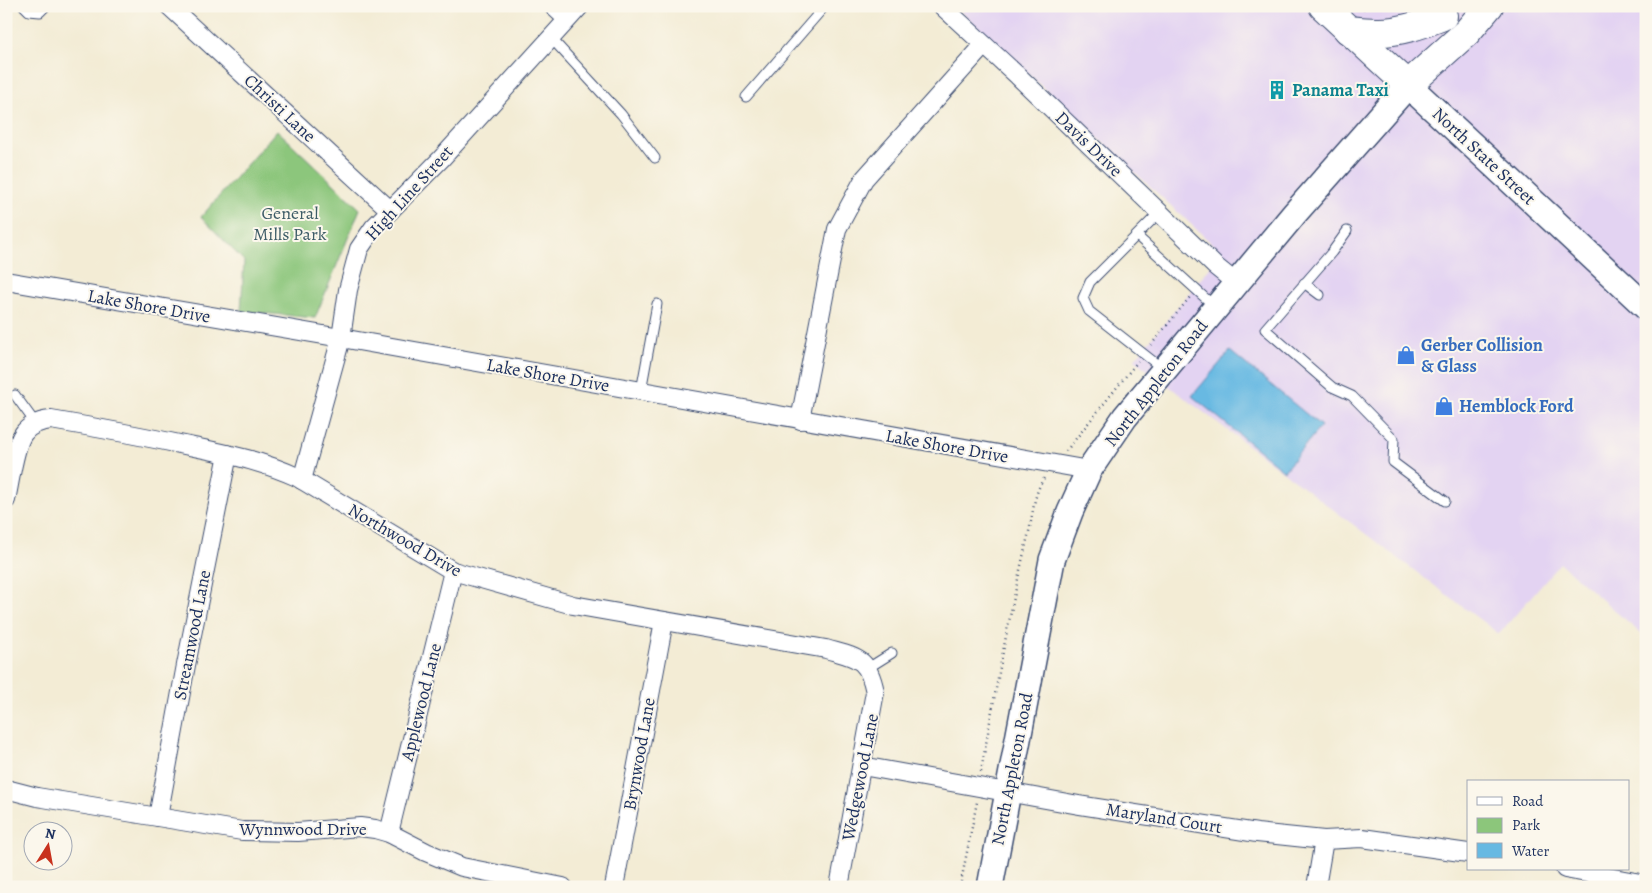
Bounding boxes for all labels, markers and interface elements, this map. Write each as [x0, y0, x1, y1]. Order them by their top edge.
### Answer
street label: Christi Lane [239, 68, 321, 148]
place label: Panama Taxi [1292, 78, 1389, 102]
building icon: Panama Taxi [1266, 79, 1288, 101]
street label: North State Street [1427, 102, 1541, 210]
street label: Davis Drive [1050, 106, 1128, 182]
street label: High Line Street [360, 140, 458, 246]
park label: General Mills Park [253, 201, 327, 246]
street label: Lake Shore Drive [86, 283, 212, 329]
street label: North Appleton Road [1099, 314, 1213, 451]
place label: Gerber Collision & Glass [1421, 333, 1543, 378]
shop icon: Gerber Collision & Glass [1395, 344, 1417, 366]
street label: Lake Shore Drive [485, 352, 611, 398]
place label: Hemblock Ford [1459, 394, 1574, 418]
shop icon: Hemblock Ford [1433, 395, 1455, 417]
street label: Lake Shore Drive [884, 423, 1010, 469]
street label: Northwood Drive [344, 498, 466, 582]
street label: Streamwood Lane [168, 568, 216, 702]
street label: Applewood Lane [395, 641, 447, 764]
street label: North Appleton Road [985, 690, 1039, 847]
street label: Brynwood Lane [617, 696, 661, 812]
street label: Wedgewood Lane [836, 711, 884, 844]
legend [1467, 780, 1630, 870]
text: Road [1512, 791, 1544, 811]
street label: Maryland Court [1104, 797, 1224, 839]
text: Park [1512, 815, 1541, 835]
street label: Wynnwood Drive [238, 817, 367, 841]
north arrow [22, 820, 72, 870]
text: N [44, 823, 57, 844]
text: Water [1511, 841, 1549, 861]

